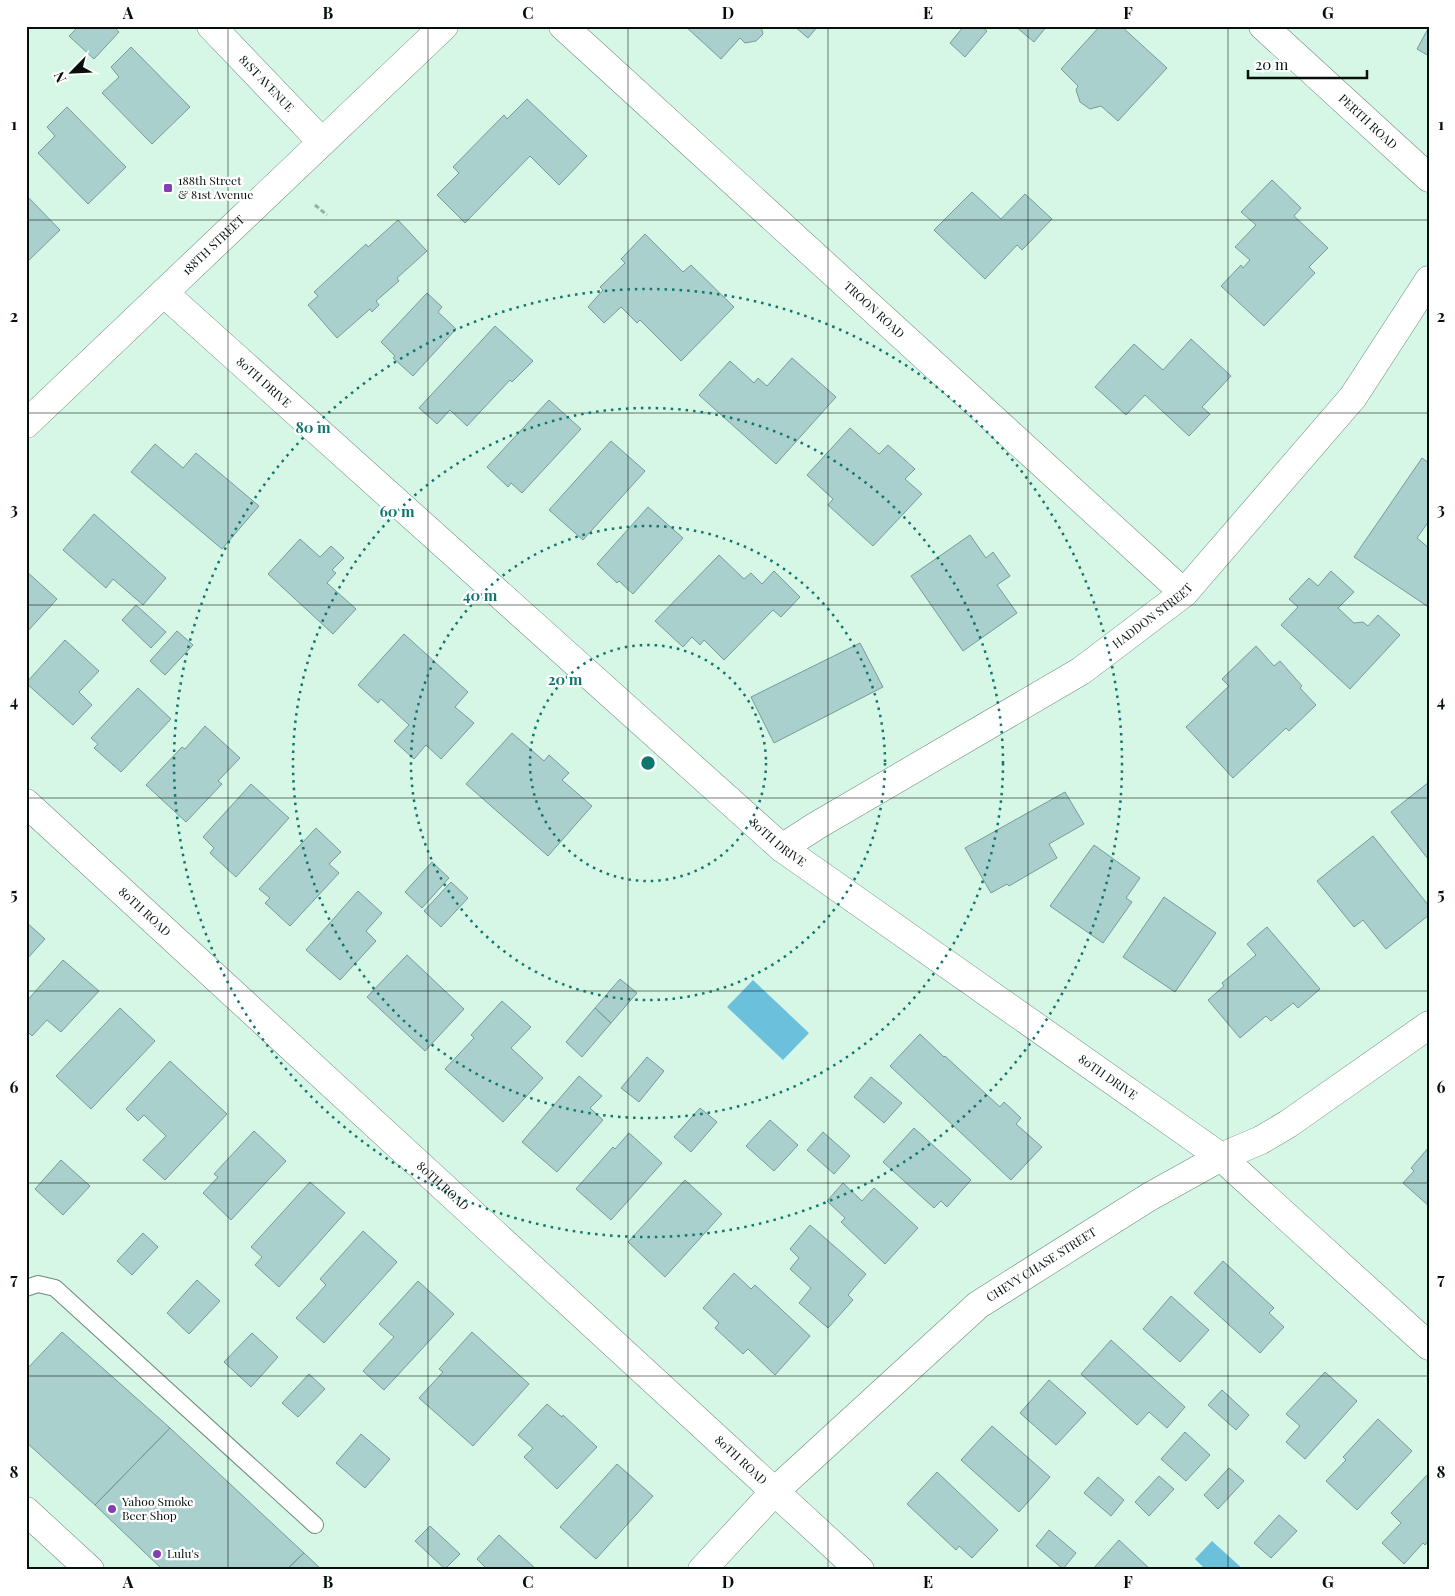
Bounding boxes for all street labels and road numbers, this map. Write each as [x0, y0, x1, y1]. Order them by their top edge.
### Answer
street label: 81ST AVENUE [236, 51, 298, 115]
street label: PERTH ROAD [1336, 90, 1401, 152]
street label: 188TH STREET [178, 211, 248, 278]
street label: TROON ROAD [841, 277, 909, 341]
street label: 80TH DRIVE [234, 353, 295, 411]
street label: HADDON STREET [1109, 579, 1196, 651]
street label: 80TH DRIVE [747, 814, 810, 870]
street label: 80TH ROAD [116, 883, 175, 940]
street label: 80TH DRIVE [1076, 1050, 1141, 1103]
street label: 80TH ROAD [414, 1157, 473, 1214]
street label: CHEVY CHASE STREET [983, 1223, 1100, 1305]
street label: 80TH ROAD [712, 1431, 771, 1488]

